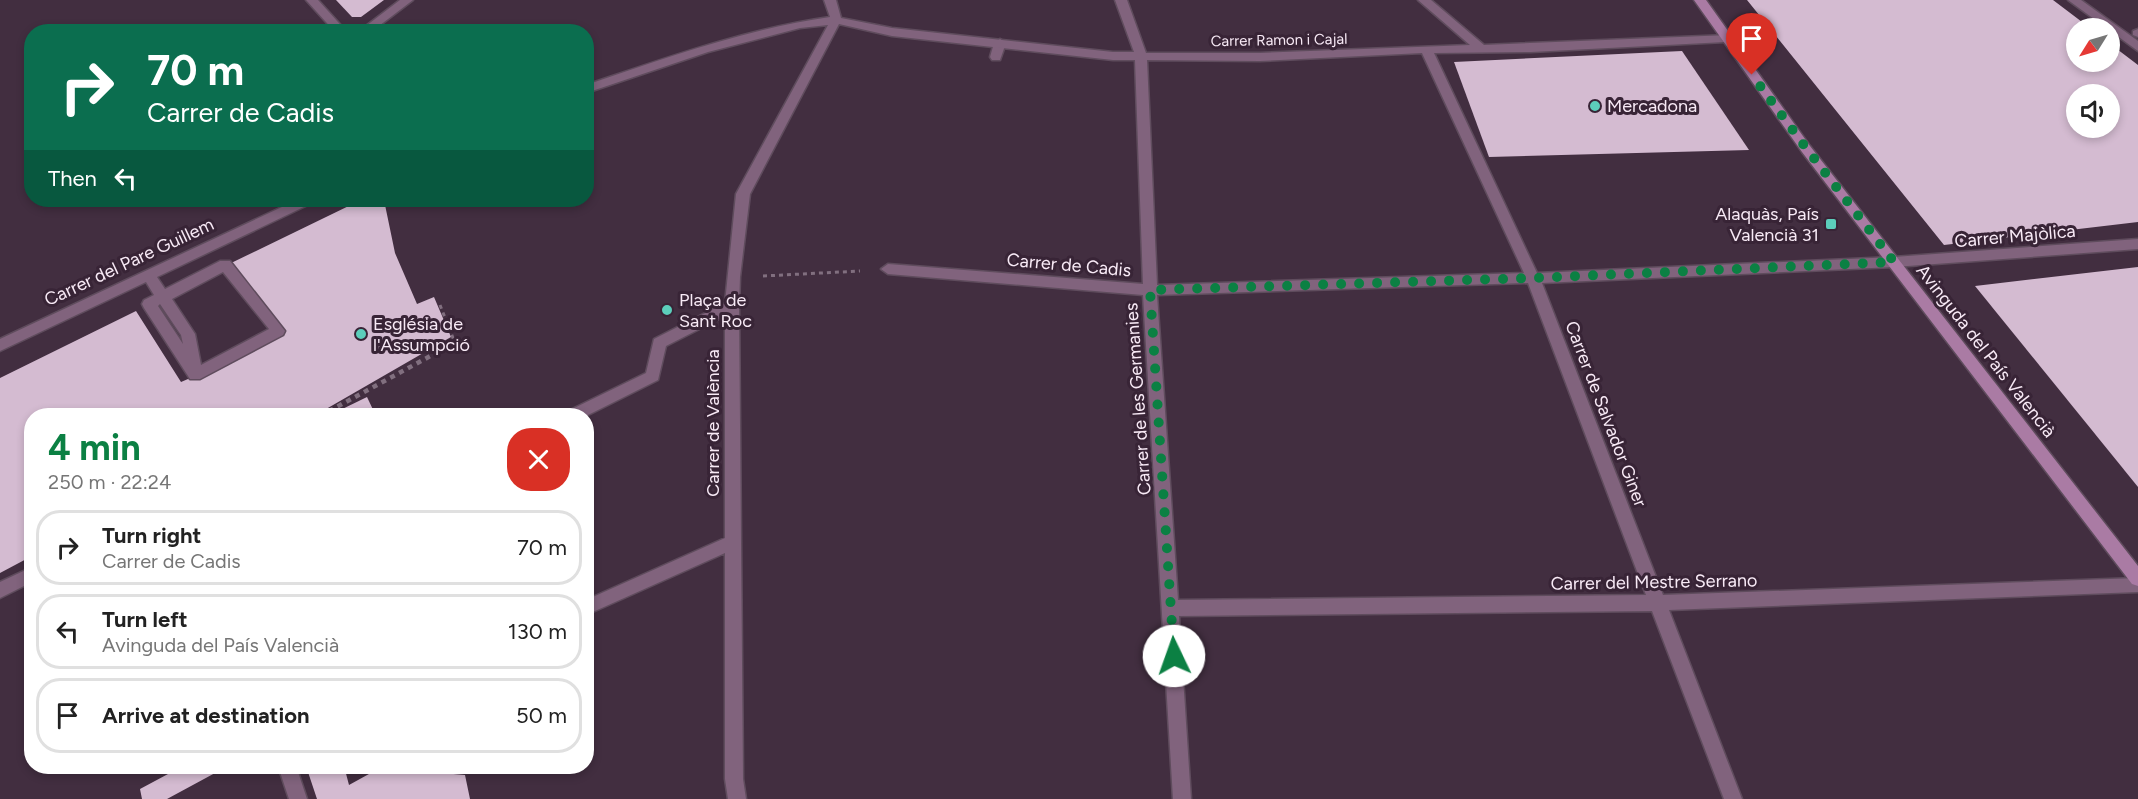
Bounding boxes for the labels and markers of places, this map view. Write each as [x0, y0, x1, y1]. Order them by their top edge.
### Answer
pin [1726, 13, 1777, 75]
place label: Mercadona [1607, 95, 1697, 117]
marker: Mercadona [1588, 99, 1602, 113]
place label: Alaquàs, País Valencià 31 [1715, 203, 1819, 246]
marker: Alaquàs, País Valencià 31 [1824, 217, 1838, 231]
place label: Plaça de Sant Roc [679, 289, 752, 332]
marker: Plaça de Sant Roc [660, 303, 674, 317]
place label: Església de l'Assumpció [373, 313, 470, 356]
marker: Església de l'Assumpció [354, 327, 368, 341]

